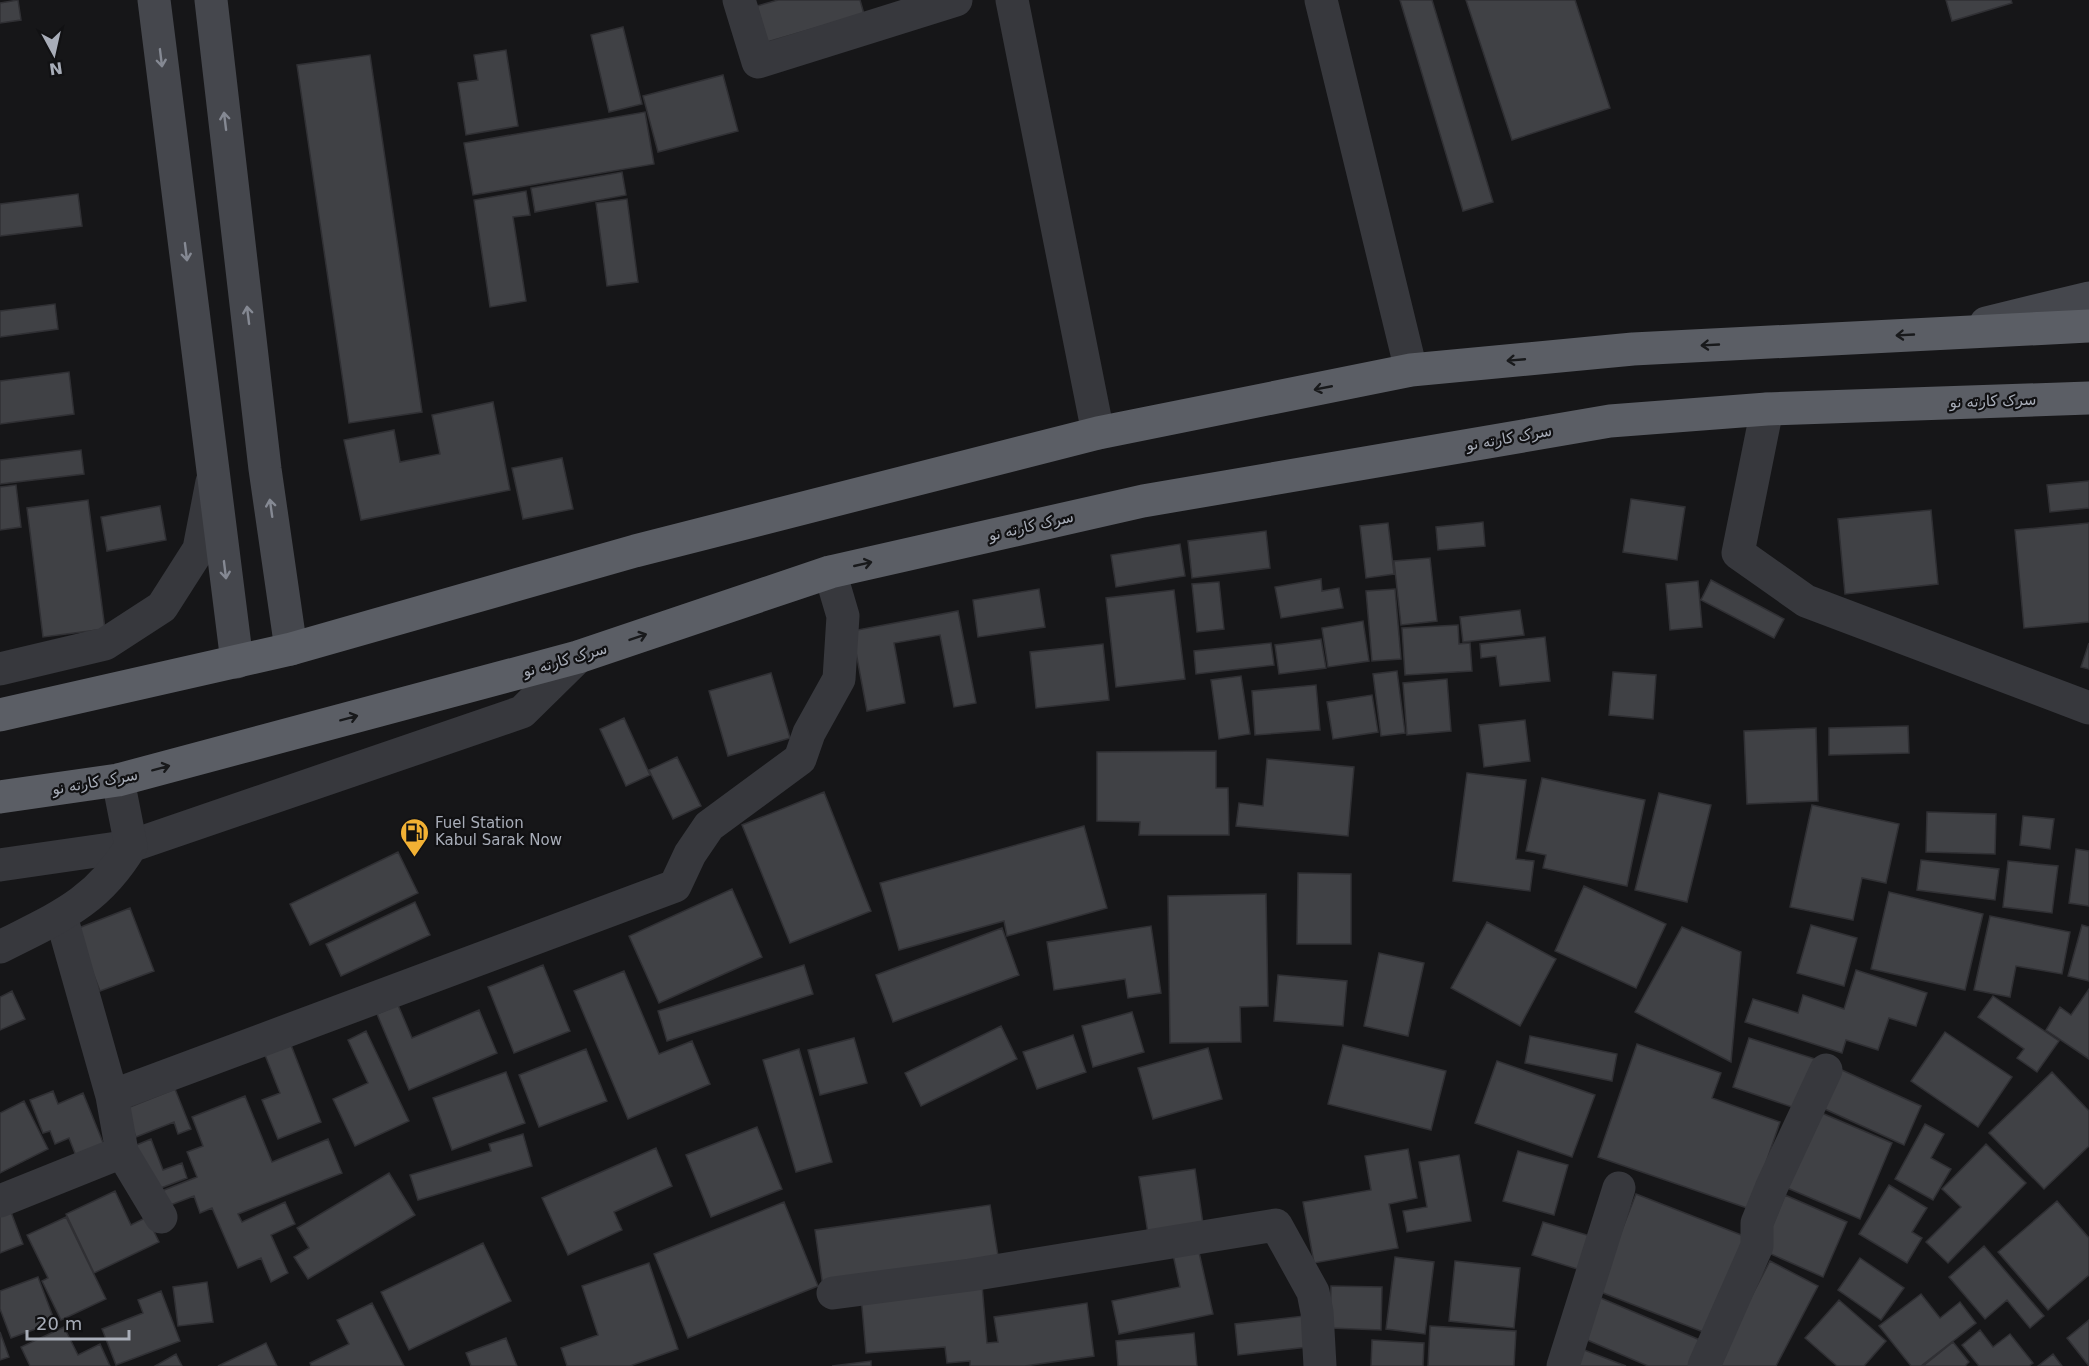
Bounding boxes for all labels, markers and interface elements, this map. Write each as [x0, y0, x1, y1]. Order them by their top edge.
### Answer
north arrow [24, 24, 84, 84]
one-way arrow [156, 48, 167, 67]
text: N [48, 58, 64, 79]
one-way arrow [219, 112, 230, 131]
one-way arrow [180, 241, 191, 261]
one-way arrow [242, 305, 253, 325]
one-way arrow [1895, 329, 1915, 340]
one-way arrow [1700, 339, 1720, 350]
one-way arrow [1506, 355, 1526, 366]
one-way arrow [1314, 382, 1333, 394]
street label: سرک کارته نو [1948, 390, 2037, 412]
street label: سرک کارته نو [1464, 422, 1553, 455]
one-way arrow [265, 499, 276, 519]
street label: سرک کارته نو [986, 507, 1075, 545]
one-way arrow [854, 558, 873, 570]
one-way arrow [220, 560, 231, 580]
one-way arrow [628, 631, 647, 642]
street label: سرک کارته نو [520, 639, 609, 681]
one-way arrow [339, 712, 358, 724]
one-way arrow [151, 762, 170, 774]
street label: سرک کارته نو [50, 766, 139, 799]
place label: Fuel Station Kabul Sarak Now [435, 814, 562, 849]
fuel station icon: Fuel Station Kabul Sarak Now [398, 816, 430, 858]
scale bar [27, 1303, 129, 1341]
text: 20 m [36, 1313, 82, 1334]

